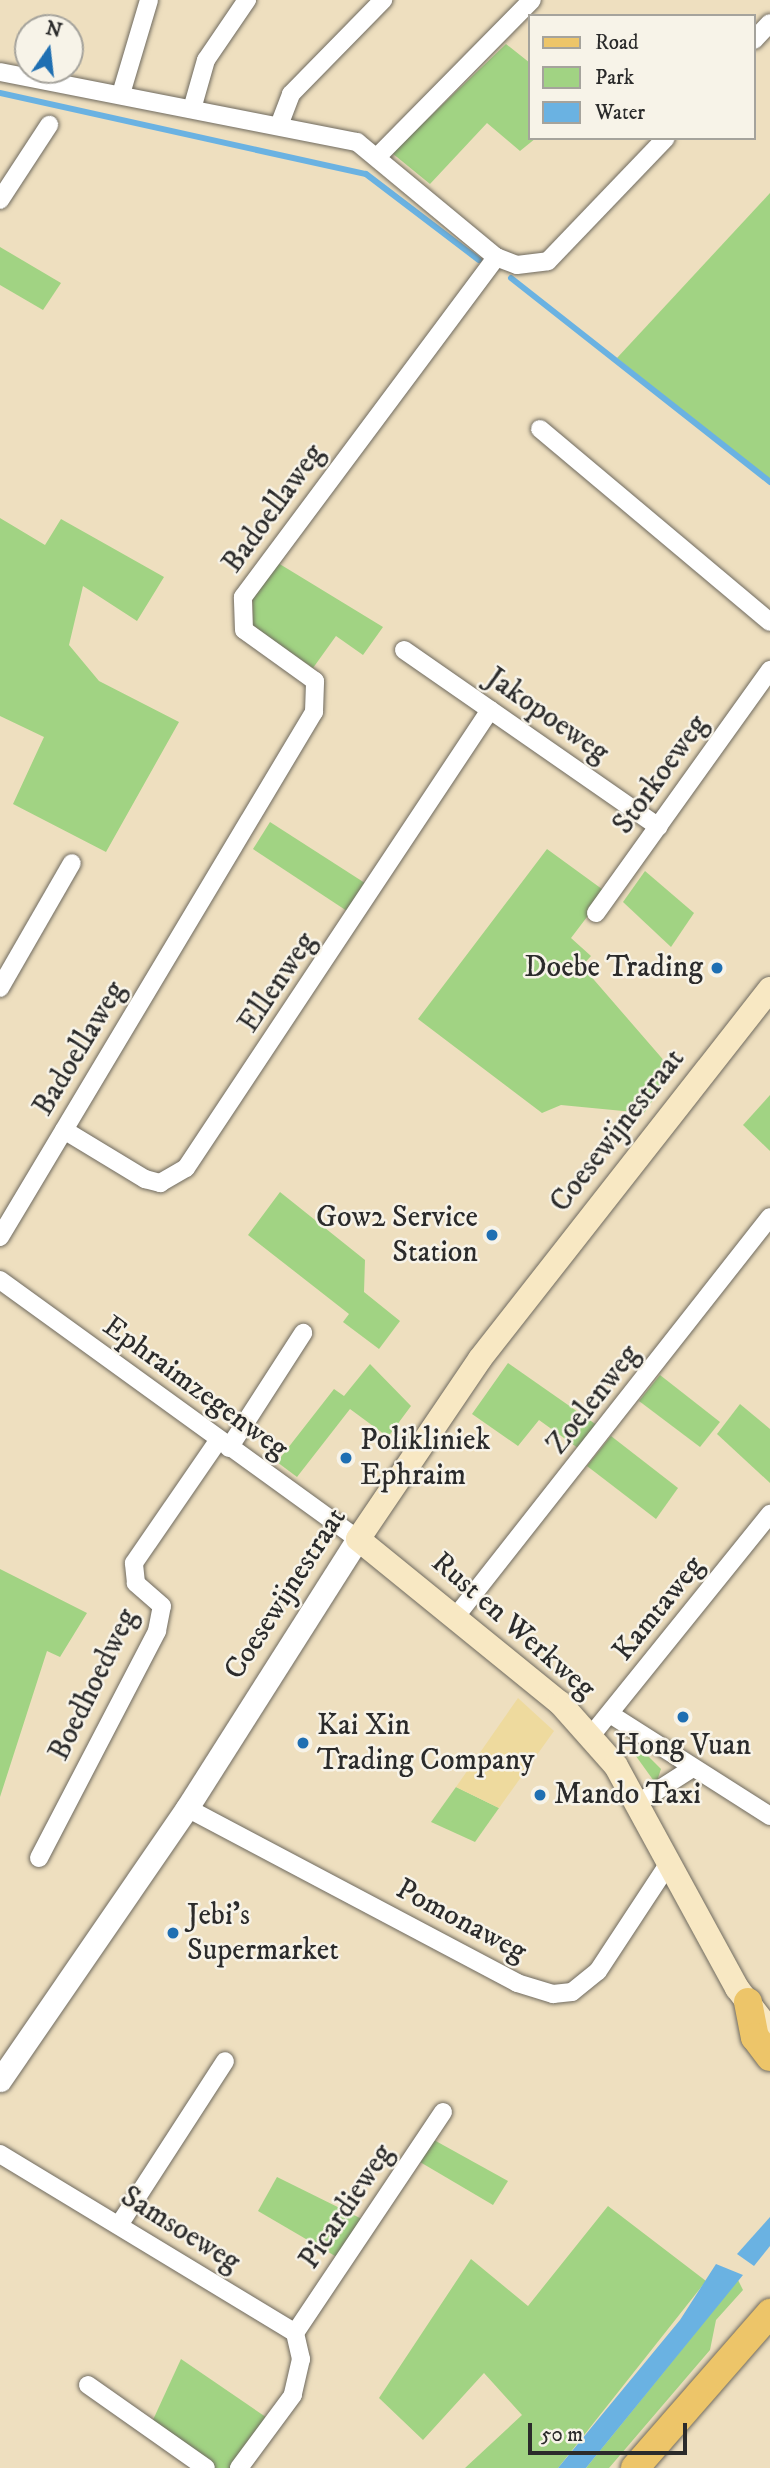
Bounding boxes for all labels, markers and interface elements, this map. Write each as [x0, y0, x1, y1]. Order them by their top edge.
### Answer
north arrow [14, 14, 84, 84]
legend [528, 14, 756, 140]
text: N [43, 17, 64, 43]
text: Road [595, 30, 639, 56]
text: Park [595, 65, 634, 91]
text: Water [595, 100, 645, 126]
street label: Badoellaweg [215, 438, 333, 580]
street label: Jakopoeweg [479, 661, 615, 771]
street label: Storkoeweg [606, 708, 716, 842]
street label: Ellenweg [231, 926, 325, 1040]
place label: Doebe Trading [524, 950, 703, 986]
marker: Doebe Trading [709, 960, 725, 976]
street label: Badoellaweg [26, 975, 134, 1123]
street label: Coesewijnestraat [543, 1042, 693, 1220]
place label: Gow2 Service Station [316, 1200, 478, 1270]
marker: Gow2 Service Station [484, 1227, 500, 1243]
street label: Ephraimzegenweg [95, 1309, 295, 1467]
street label: Zoelenweg [540, 1338, 648, 1462]
place label: Polikliniek Ephraim [360, 1423, 490, 1494]
marker: Polikliniek Ephraim [338, 1450, 354, 1466]
street label: Coesewijnestraat [217, 1501, 355, 1687]
street label: Rust en Werkweg [424, 1545, 602, 1707]
street label: Kamtaweg [606, 1549, 712, 1669]
street label: Boedhoedweg [42, 1603, 146, 1767]
place label: Kai Xin Trading Company [317, 1708, 535, 1778]
marker: Hong Vuan [675, 1709, 691, 1725]
place label: Hong Vuan [615, 1728, 751, 1764]
marker: Kai Xin Trading Company [295, 1735, 311, 1751]
place label: Mando Taxi [554, 1777, 701, 1813]
marker: Mando Taxi [532, 1787, 548, 1803]
street label: Pomonaweg [389, 1872, 533, 1970]
place label: Jebi's Supermarket [187, 1898, 339, 1968]
marker: Jebi's Supermarket [165, 1925, 181, 1941]
street label: Picardieweg [292, 2138, 402, 2276]
street label: Samsoeweg [114, 2179, 246, 2281]
scale bar [532, 2408, 691, 2452]
text: 50 m [541, 2422, 583, 2448]

